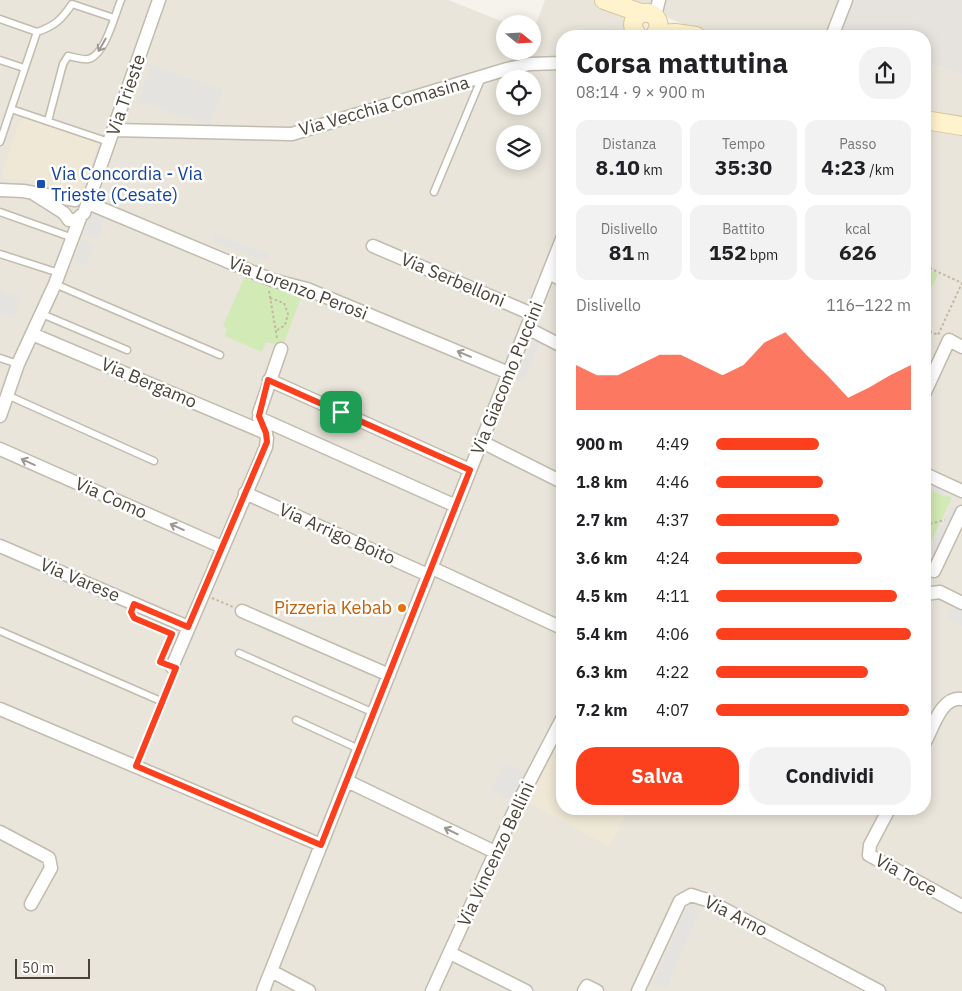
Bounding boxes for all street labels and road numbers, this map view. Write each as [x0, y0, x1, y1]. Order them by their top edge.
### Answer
street label: Via Trieste [101, 51, 150, 139]
street label: Via Vecchia Comasina [296, 70, 472, 141]
street label: Via Serbelloni [398, 247, 509, 312]
street label: Via Lorenzo Perosi [225, 250, 371, 325]
street label: Via Giacomo Puccini [465, 298, 548, 458]
street label: Via Bergamo [98, 352, 201, 413]
street label: Via Como [72, 472, 151, 524]
street label: Via Arrigo Boito [275, 498, 399, 569]
street label: Via Varese [37, 552, 124, 607]
street label: Via Vincenzo Bellini [452, 778, 539, 930]
street label: Via Toce [871, 848, 941, 901]
street label: Via Arno [701, 890, 772, 941]

